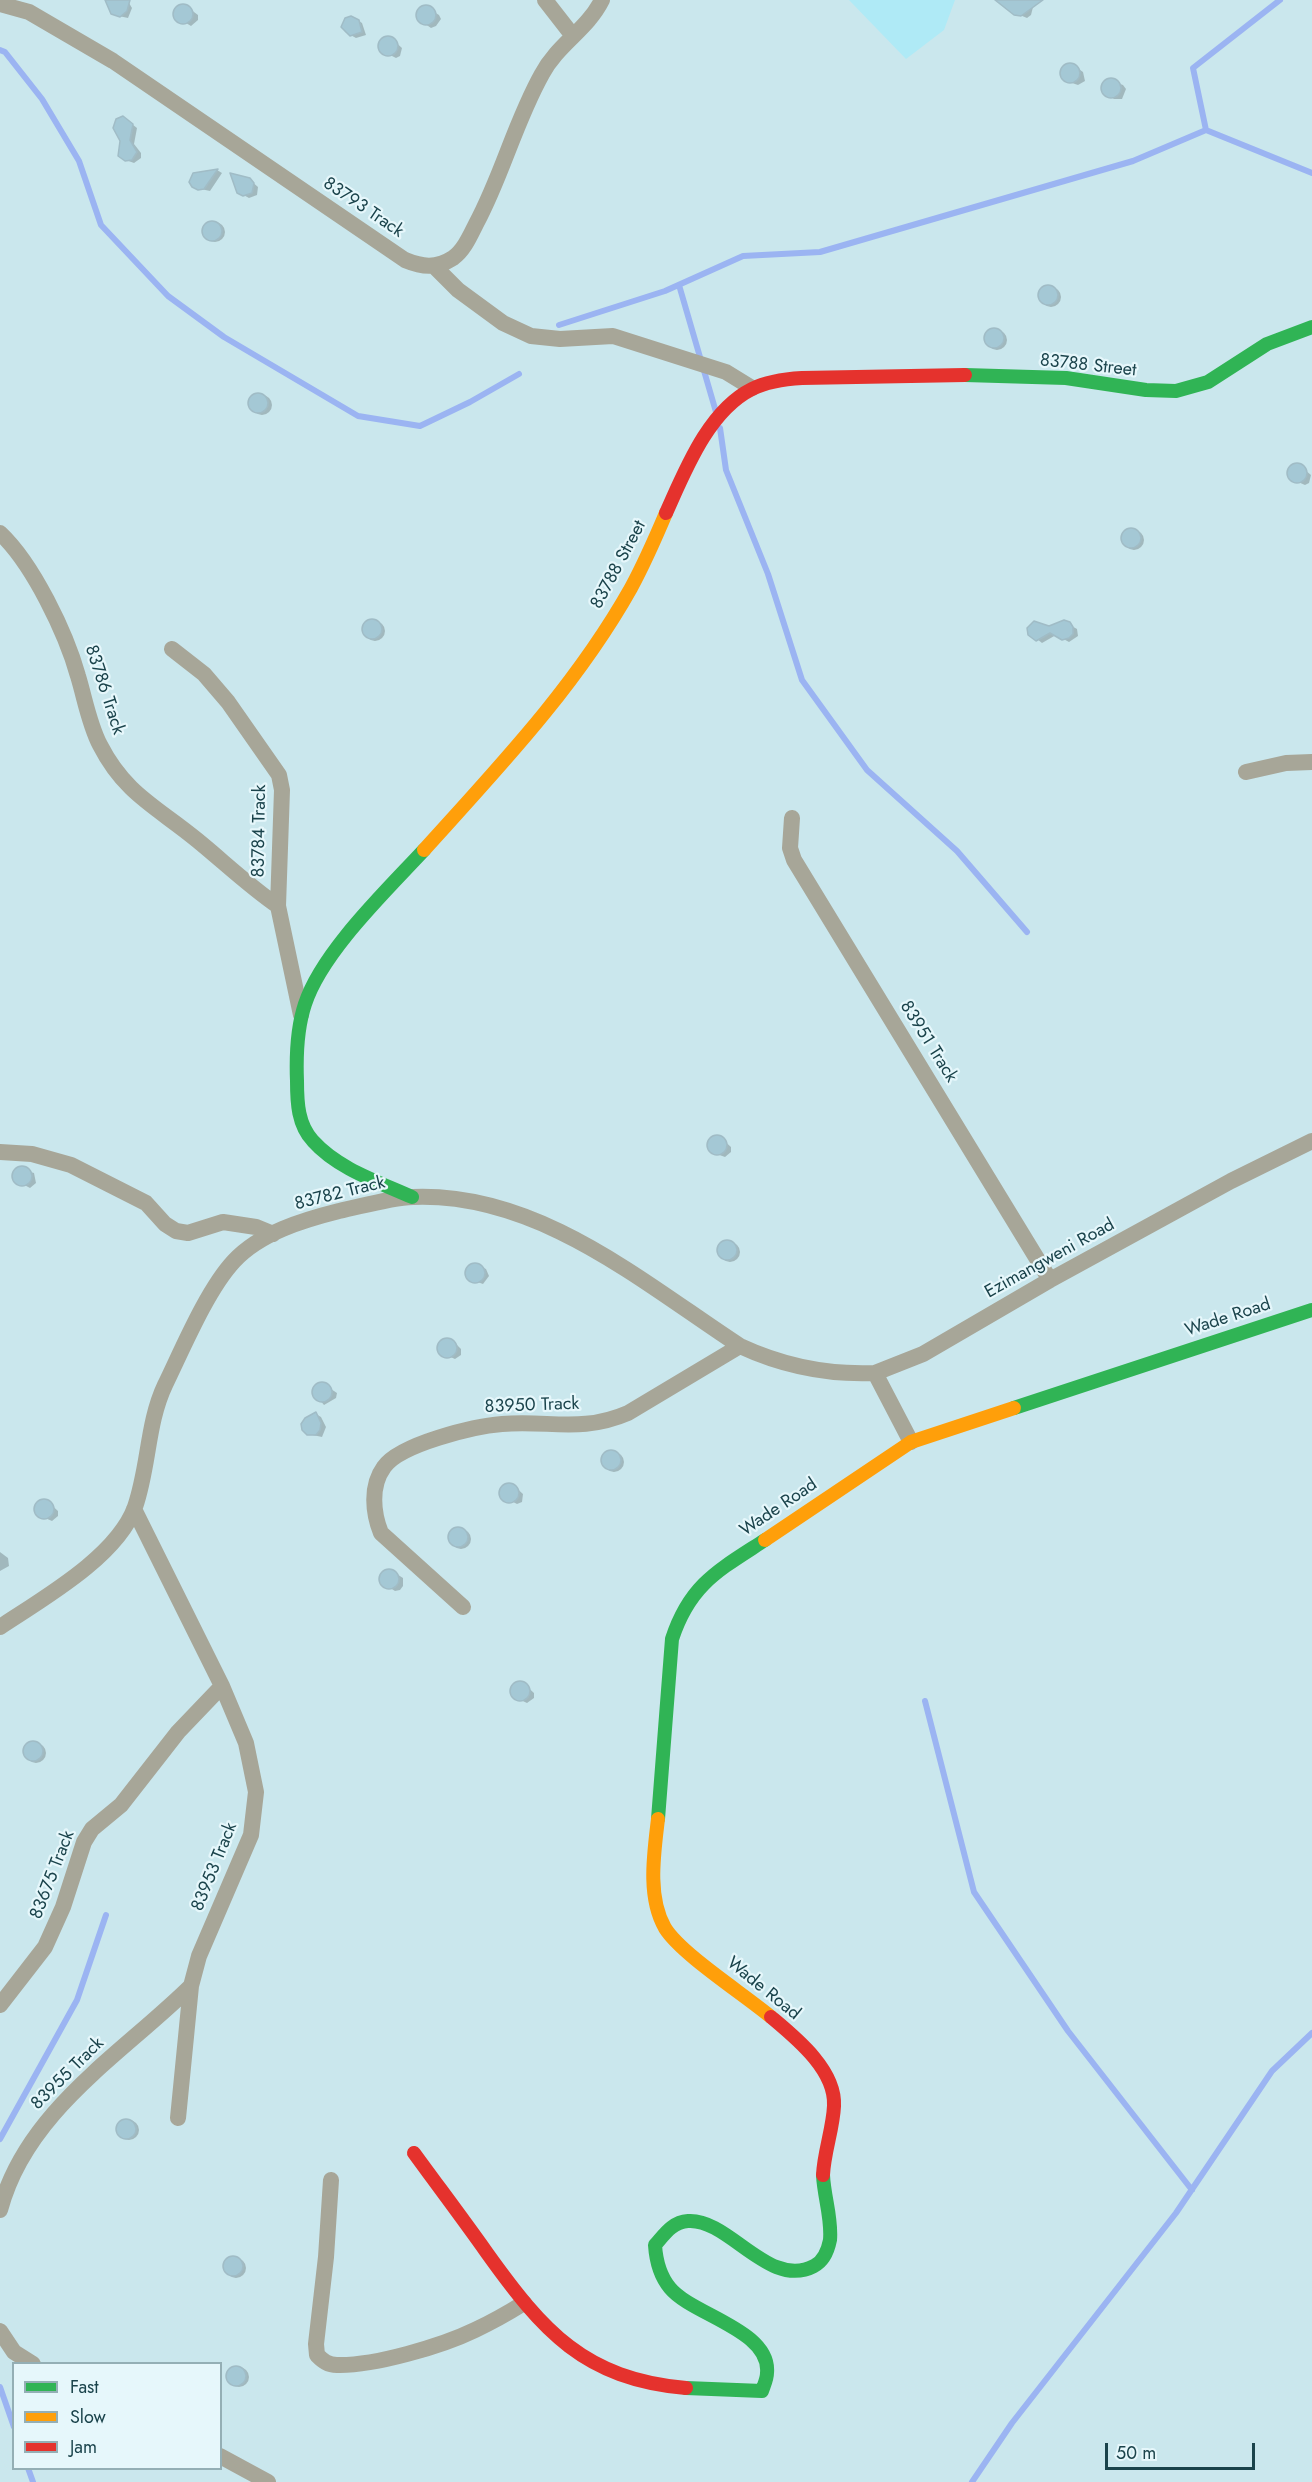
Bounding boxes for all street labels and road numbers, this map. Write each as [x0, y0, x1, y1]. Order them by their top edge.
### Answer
street label: 83793 Track [319, 173, 407, 243]
street label: 83788 Street [1039, 350, 1137, 382]
street label: 83788 Street [587, 517, 651, 613]
street label: 83786 Track [79, 643, 129, 737]
street label: 83784 Track [248, 784, 272, 878]
street label: 83951 Track [894, 997, 962, 1087]
street label: 83782 Track [292, 1172, 388, 1216]
street label: Ezimangweni Road [981, 1214, 1119, 1304]
street label: Wade Road [1183, 1294, 1273, 1342]
street label: 83950 Track [484, 1394, 580, 1418]
street label: Wade Road [736, 1474, 822, 1542]
street label: 83953 Track [187, 1820, 243, 1914]
street label: 83675 Track [26, 1828, 80, 1922]
street label: Wade Road [722, 1953, 804, 2025]
street label: 83955 Track [27, 2033, 109, 2115]

